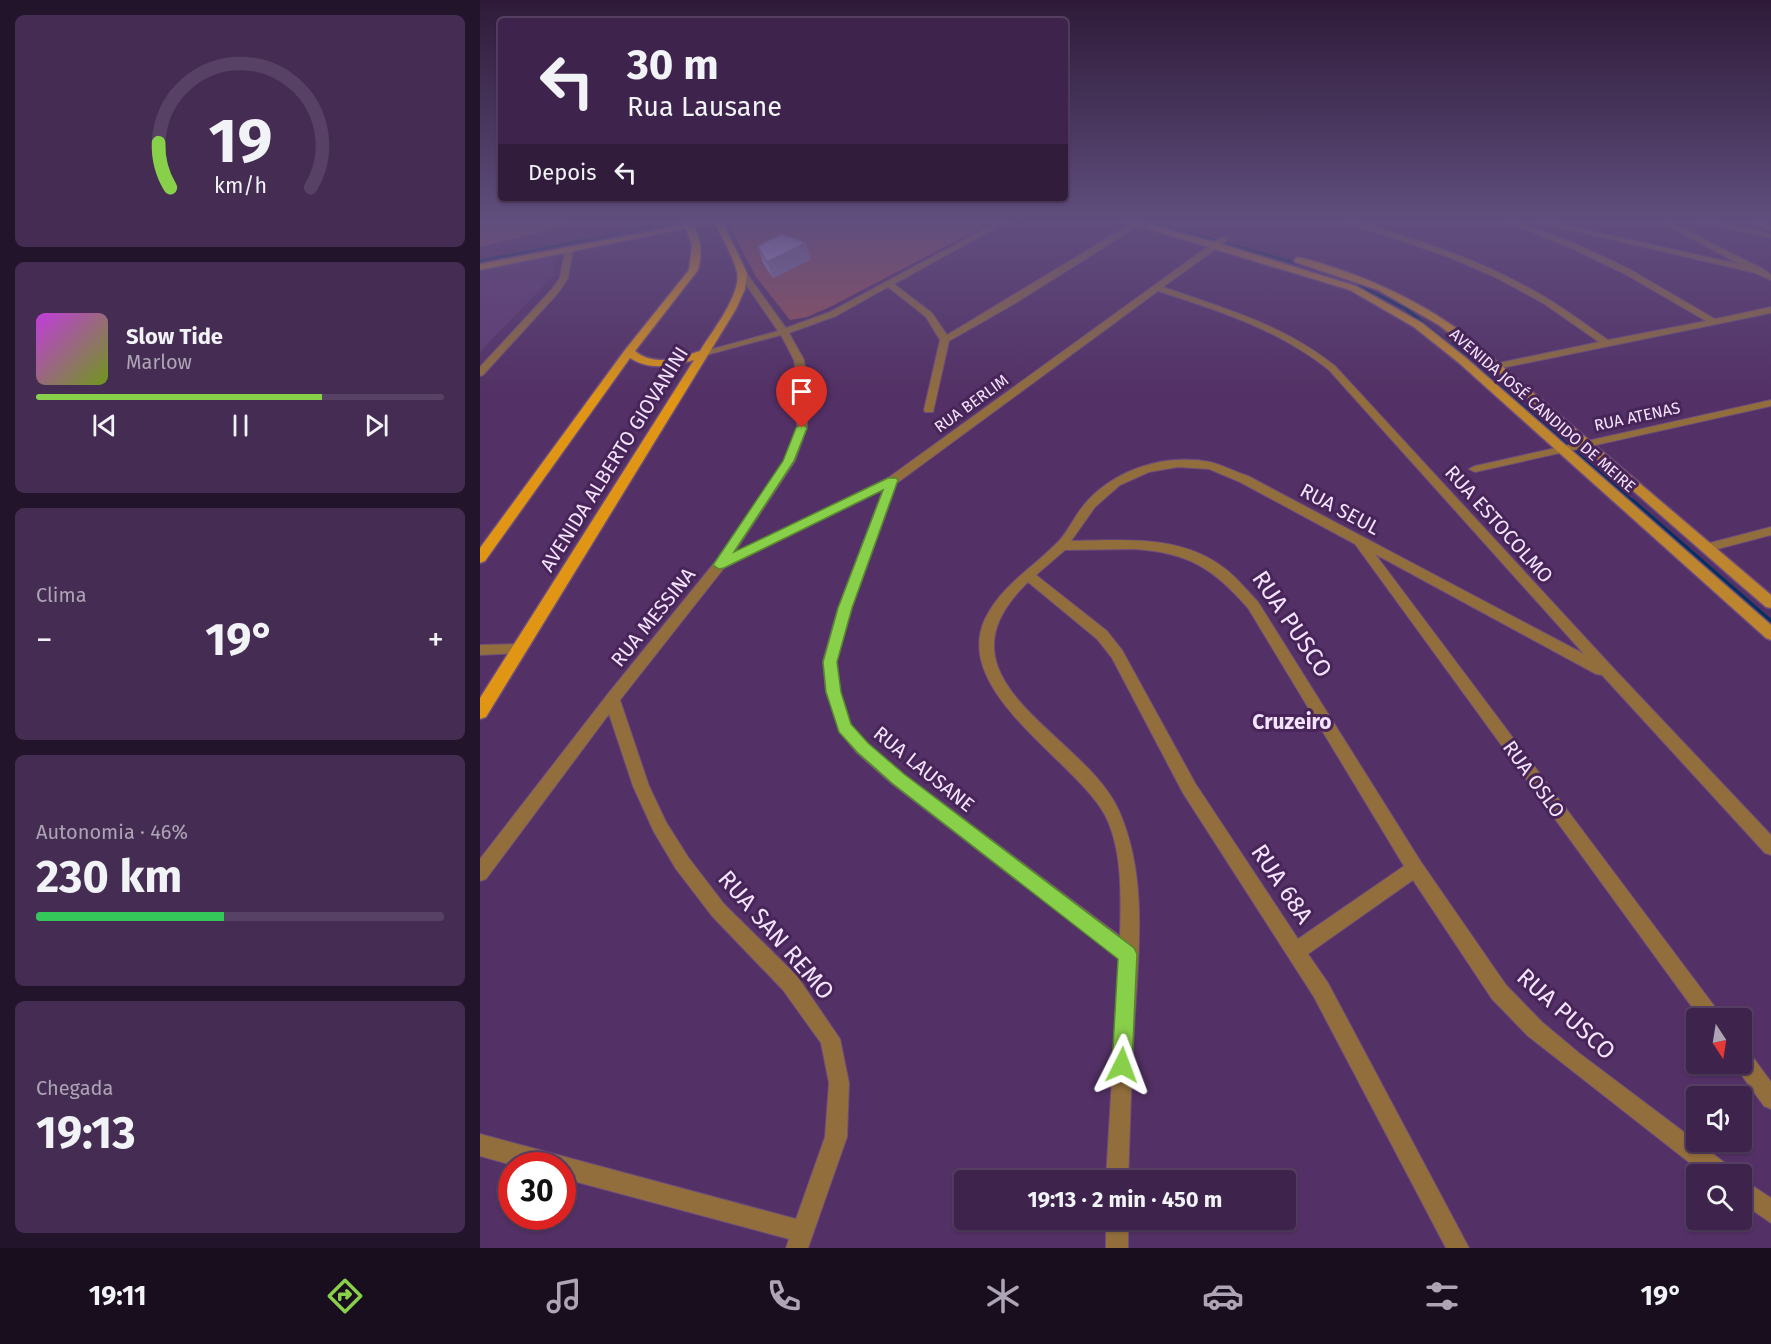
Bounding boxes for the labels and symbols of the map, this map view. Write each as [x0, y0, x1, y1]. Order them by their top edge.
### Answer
street label: AVENIDA JOSÉ CANDIDO DE MEIRE [1446, 324, 1640, 496]
street label: AVENIDA ALBERTO GIOVANINI [535, 342, 693, 576]
pin [776, 366, 827, 428]
street label: RUA BERLIM [931, 370, 1012, 437]
street label: RUA ATENAS [1592, 398, 1682, 435]
street label: RUA ESTOCOLMO [1440, 460, 1558, 588]
street label: RUA SEUL [1296, 478, 1384, 540]
street label: RUA MESSINA [606, 562, 701, 671]
street label: RUA PUSCO [1246, 565, 1338, 683]
district label: Cruzeiro [1252, 709, 1332, 735]
street label: RUA LAUSANE [869, 721, 979, 817]
street label: RUA OSLO [1498, 736, 1570, 822]
street label: RUA 68A [1245, 839, 1319, 929]
street label: RUA SAN REMO [712, 865, 840, 1005]
street label: RUA PUSCO [1511, 963, 1621, 1065]
north arrow [1686, 1008, 1752, 1074]
position arrow [1090, 1033, 1154, 1097]
speed limit sign: 30 [498, 1152, 576, 1230]

